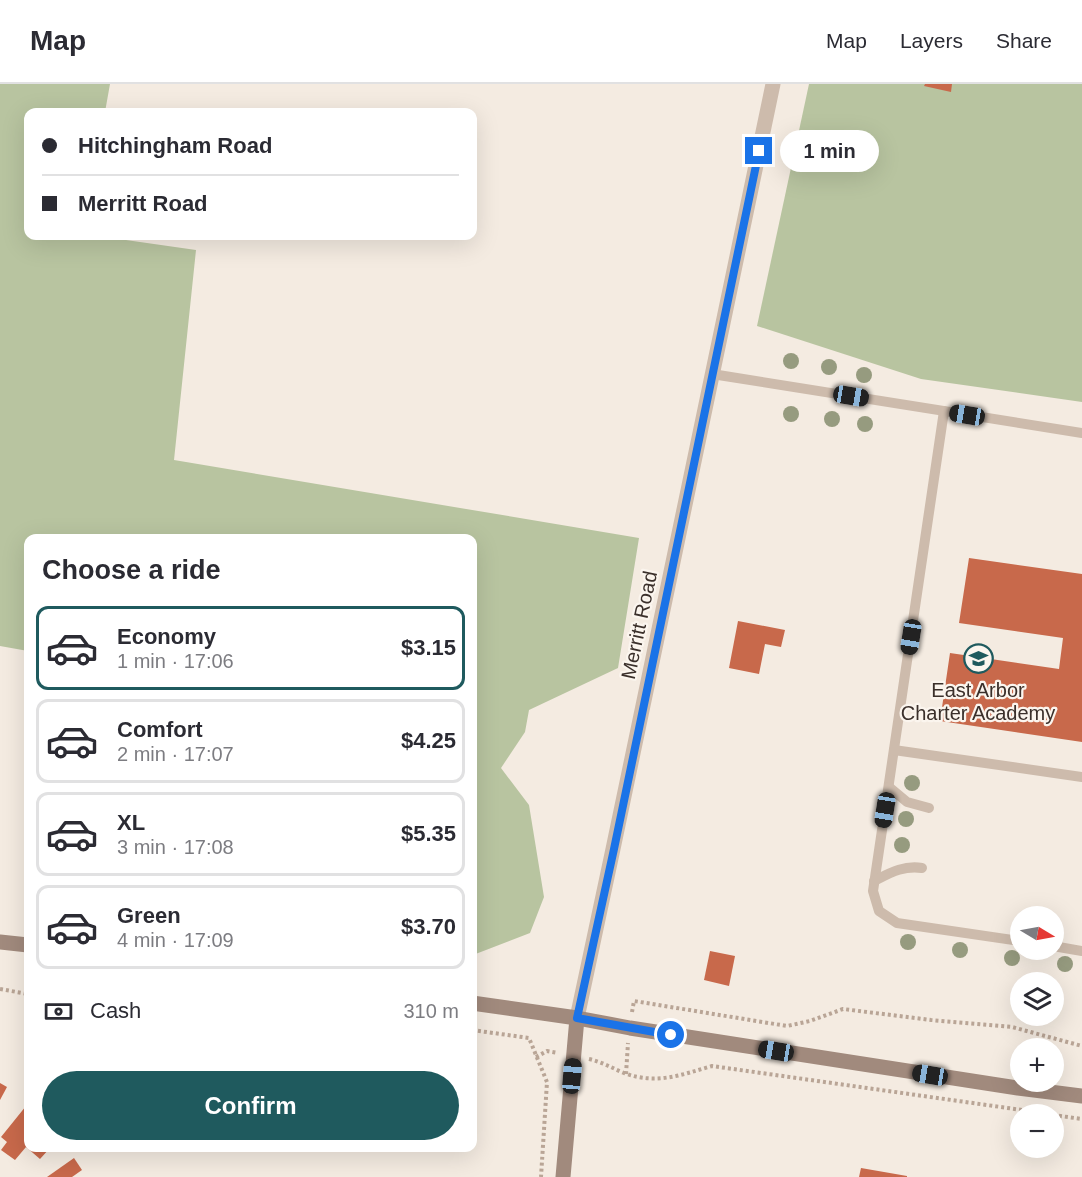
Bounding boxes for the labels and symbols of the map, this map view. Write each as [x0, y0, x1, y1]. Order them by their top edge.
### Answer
callout: 1 min [780, 130, 879, 172]
route end [745, 137, 772, 164]
car [832, 384, 870, 408]
car [948, 403, 986, 427]
street label: Merritt Road [617, 569, 661, 681]
car [899, 618, 923, 656]
school or university icon: East Arbor Charter Academy [962, 643, 994, 675]
place label: East Arbor Charter Academy [901, 679, 1055, 724]
car [873, 791, 897, 829]
north arrow [1010, 906, 1064, 960]
route start [657, 1021, 684, 1048]
car [757, 1039, 795, 1063]
car [561, 1057, 583, 1095]
car [911, 1063, 949, 1087]

